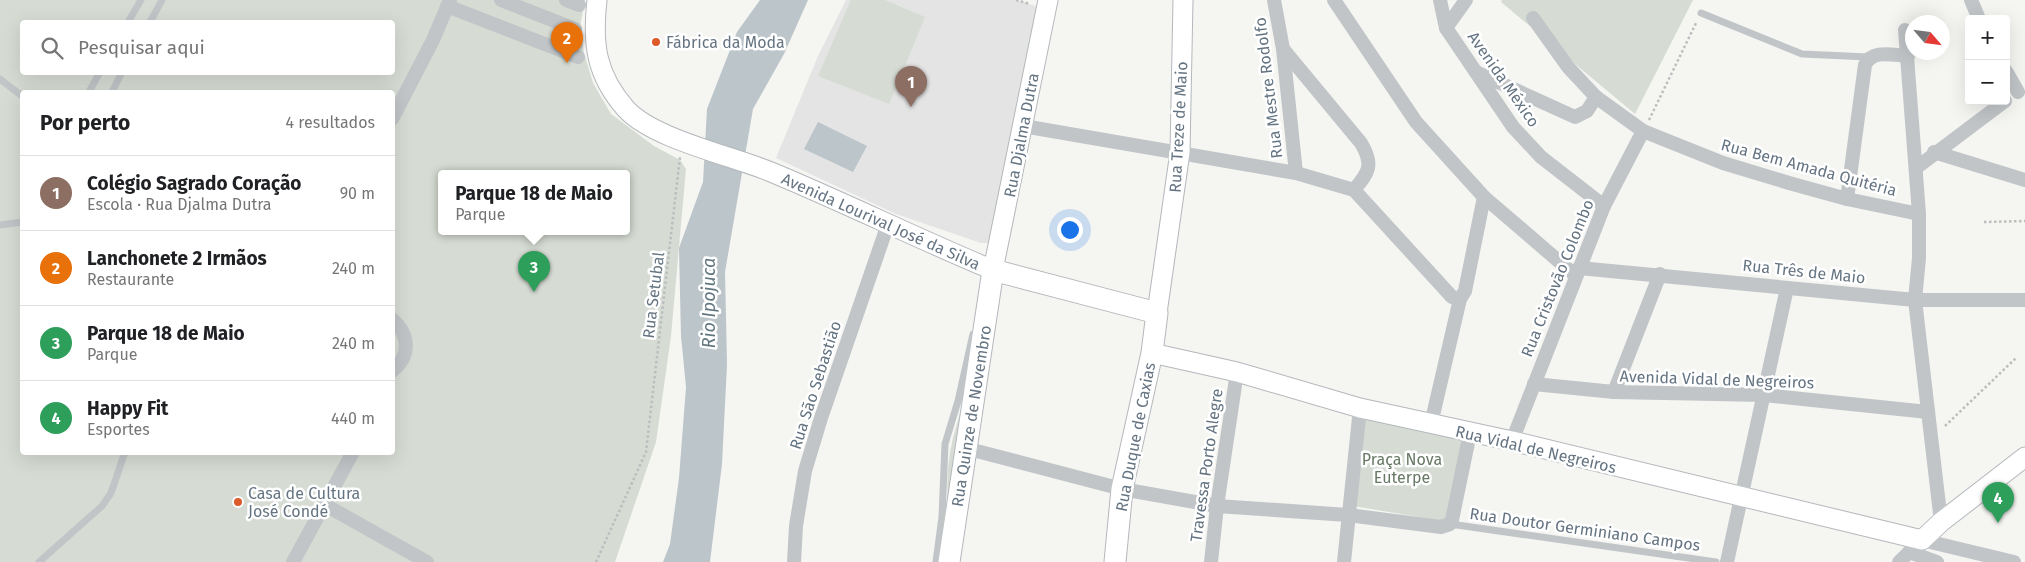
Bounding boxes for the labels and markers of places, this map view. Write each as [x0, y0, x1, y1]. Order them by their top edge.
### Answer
pin: 2 [551, 22, 583, 63]
place label: Fábrica da Moda [666, 33, 785, 52]
marker: Fábrica da Moda [650, 36, 662, 48]
pin: 1 [895, 66, 927, 107]
pin: 3 [518, 251, 550, 292]
pin: 4 [1982, 482, 2014, 523]
place label: Casa de Cultura José Condé [248, 484, 360, 521]
marker: Casa de Cultura José Condé [232, 496, 244, 508]

